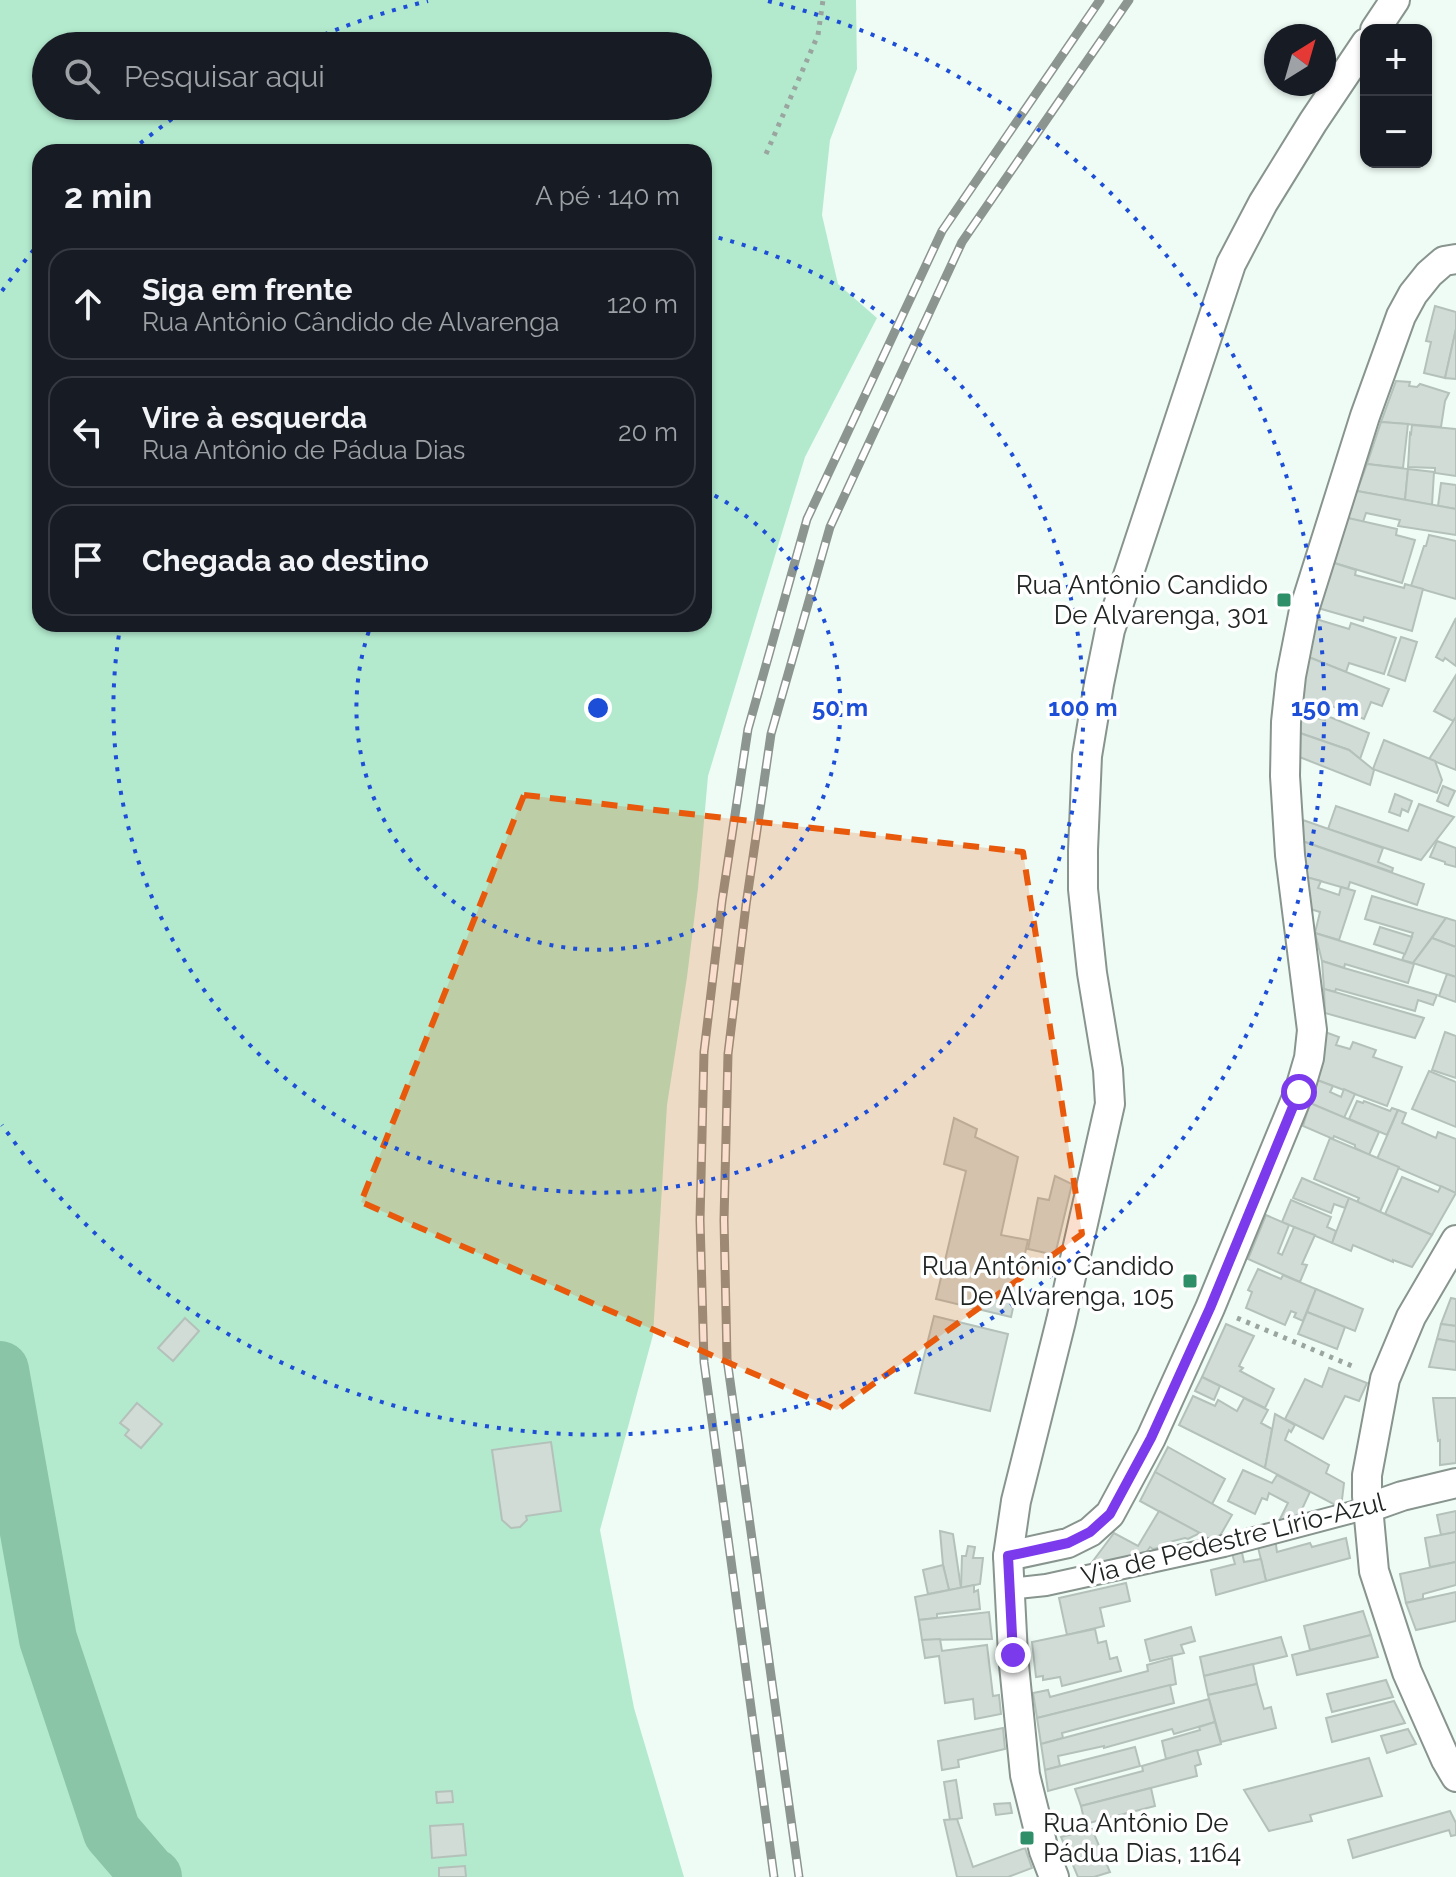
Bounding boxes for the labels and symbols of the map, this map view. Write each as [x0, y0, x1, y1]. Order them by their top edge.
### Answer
north arrow [1264, 24, 1336, 96]
place label: Rua Antônio Candido De Alvarenga, 301 [1016, 570, 1268, 630]
marker: Rua Antônio Candido De Alvarenga, 301 [1275, 591, 1293, 609]
text: 50 m [812, 693, 868, 722]
text: 100 m [1048, 693, 1118, 722]
text: 150 m [1291, 693, 1359, 722]
centre of rings [584, 694, 612, 722]
route start [1281, 1074, 1317, 1110]
place label: Rua Antônio Candido De Alvarenga, 105 [922, 1251, 1174, 1311]
marker: Rua Antônio Candido De Alvarenga, 105 [1181, 1272, 1199, 1290]
street label: Via de Pedestre Lírio-Azul [1078, 1487, 1389, 1591]
route end [995, 1637, 1031, 1673]
place label: Rua Antônio De Pádua Dias, 1164 [1043, 1808, 1241, 1868]
marker: Rua Antônio De Pádua Dias, 1164 [1018, 1829, 1036, 1847]

